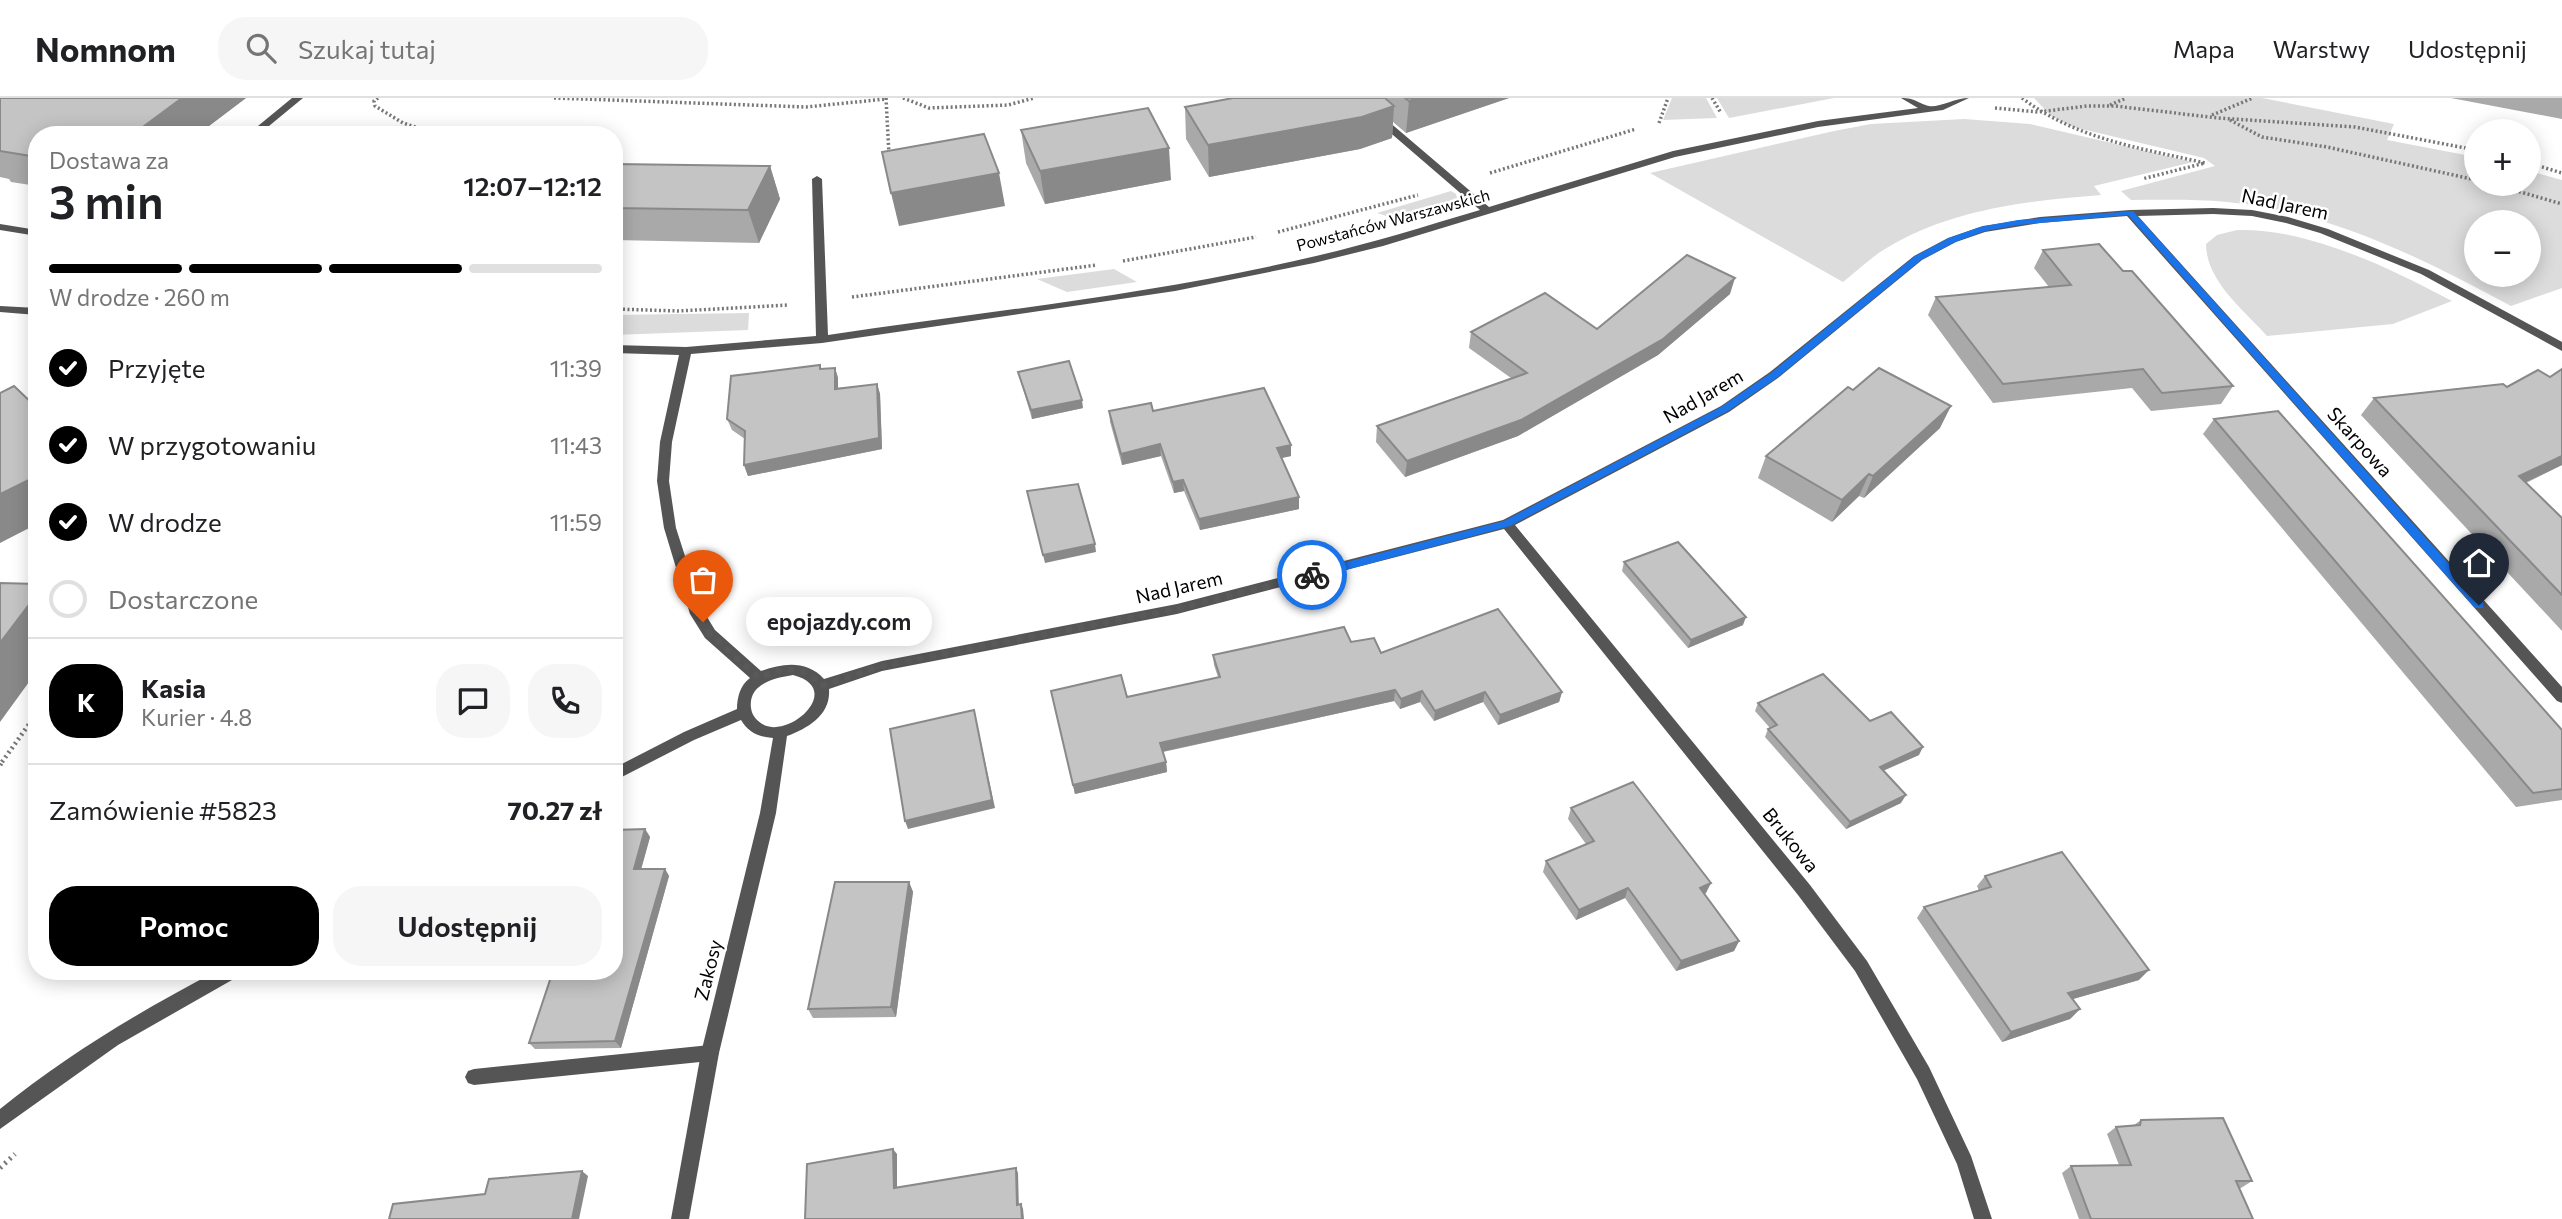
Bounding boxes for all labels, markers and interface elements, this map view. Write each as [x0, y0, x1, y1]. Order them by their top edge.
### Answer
search box [218, 17, 708, 80]
text: Nomnom [35, 28, 176, 69]
icon: search [242, 29, 280, 67]
text: Szukaj tutaj [298, 33, 436, 64]
text: Mapa [2173, 34, 2235, 63]
text: Warstwy [2273, 34, 2370, 63]
text: Udostępnij [2408, 34, 2527, 63]
map controls [2464, 119, 2541, 287]
button: + [2464, 119, 2541, 196]
text: Dostawa za [49, 146, 169, 174]
text: 12:07–12:12 [463, 170, 602, 201]
text: 3 min [49, 172, 164, 228]
street label: Nad Jarem [2240, 183, 2331, 224]
street label: Powstańców Warszawskich [1294, 185, 1492, 255]
button: − [2464, 210, 2541, 287]
text: W drodze · 260 m [49, 283, 230, 311]
icon: check [49, 349, 87, 387]
text: Przyjęte [108, 352, 205, 383]
text: 11:39 [550, 354, 602, 382]
street label: Nad Jarem [1659, 364, 1747, 428]
street label: Skarpowa [2323, 402, 2398, 481]
icon: check [49, 426, 87, 464]
text: W przygotowaniu [108, 429, 316, 460]
text: 11:43 [550, 431, 602, 459]
icon: check [49, 503, 87, 541]
text: W drodze [108, 506, 222, 537]
text: 11:59 [550, 508, 602, 536]
pin [2449, 533, 2509, 605]
courier [1277, 540, 1347, 610]
icon: home [2460, 544, 2498, 582]
pin [673, 550, 733, 622]
icon: bike [1293, 556, 1331, 594]
icon: bag [684, 561, 722, 599]
street label: Nad Jarem [1133, 565, 1224, 608]
text: Dostarczone [108, 583, 258, 614]
callout: epojazdy.com [745, 598, 931, 646]
text: epojazdy.com [767, 607, 911, 635]
button: chat [436, 664, 510, 738]
button: phone [528, 664, 602, 738]
text: Kasia [141, 672, 206, 703]
text: K [77, 686, 95, 717]
text: Kurier · 4.8 [141, 703, 252, 731]
text: Zamówienie #5823 [49, 794, 277, 825]
text: 70.27 zł [508, 794, 602, 825]
street label: Brukowa [1758, 803, 1824, 877]
button: Pomoc [49, 886, 319, 966]
button: Udostępnij [333, 886, 602, 966]
street label: Zakosy [689, 937, 726, 1003]

